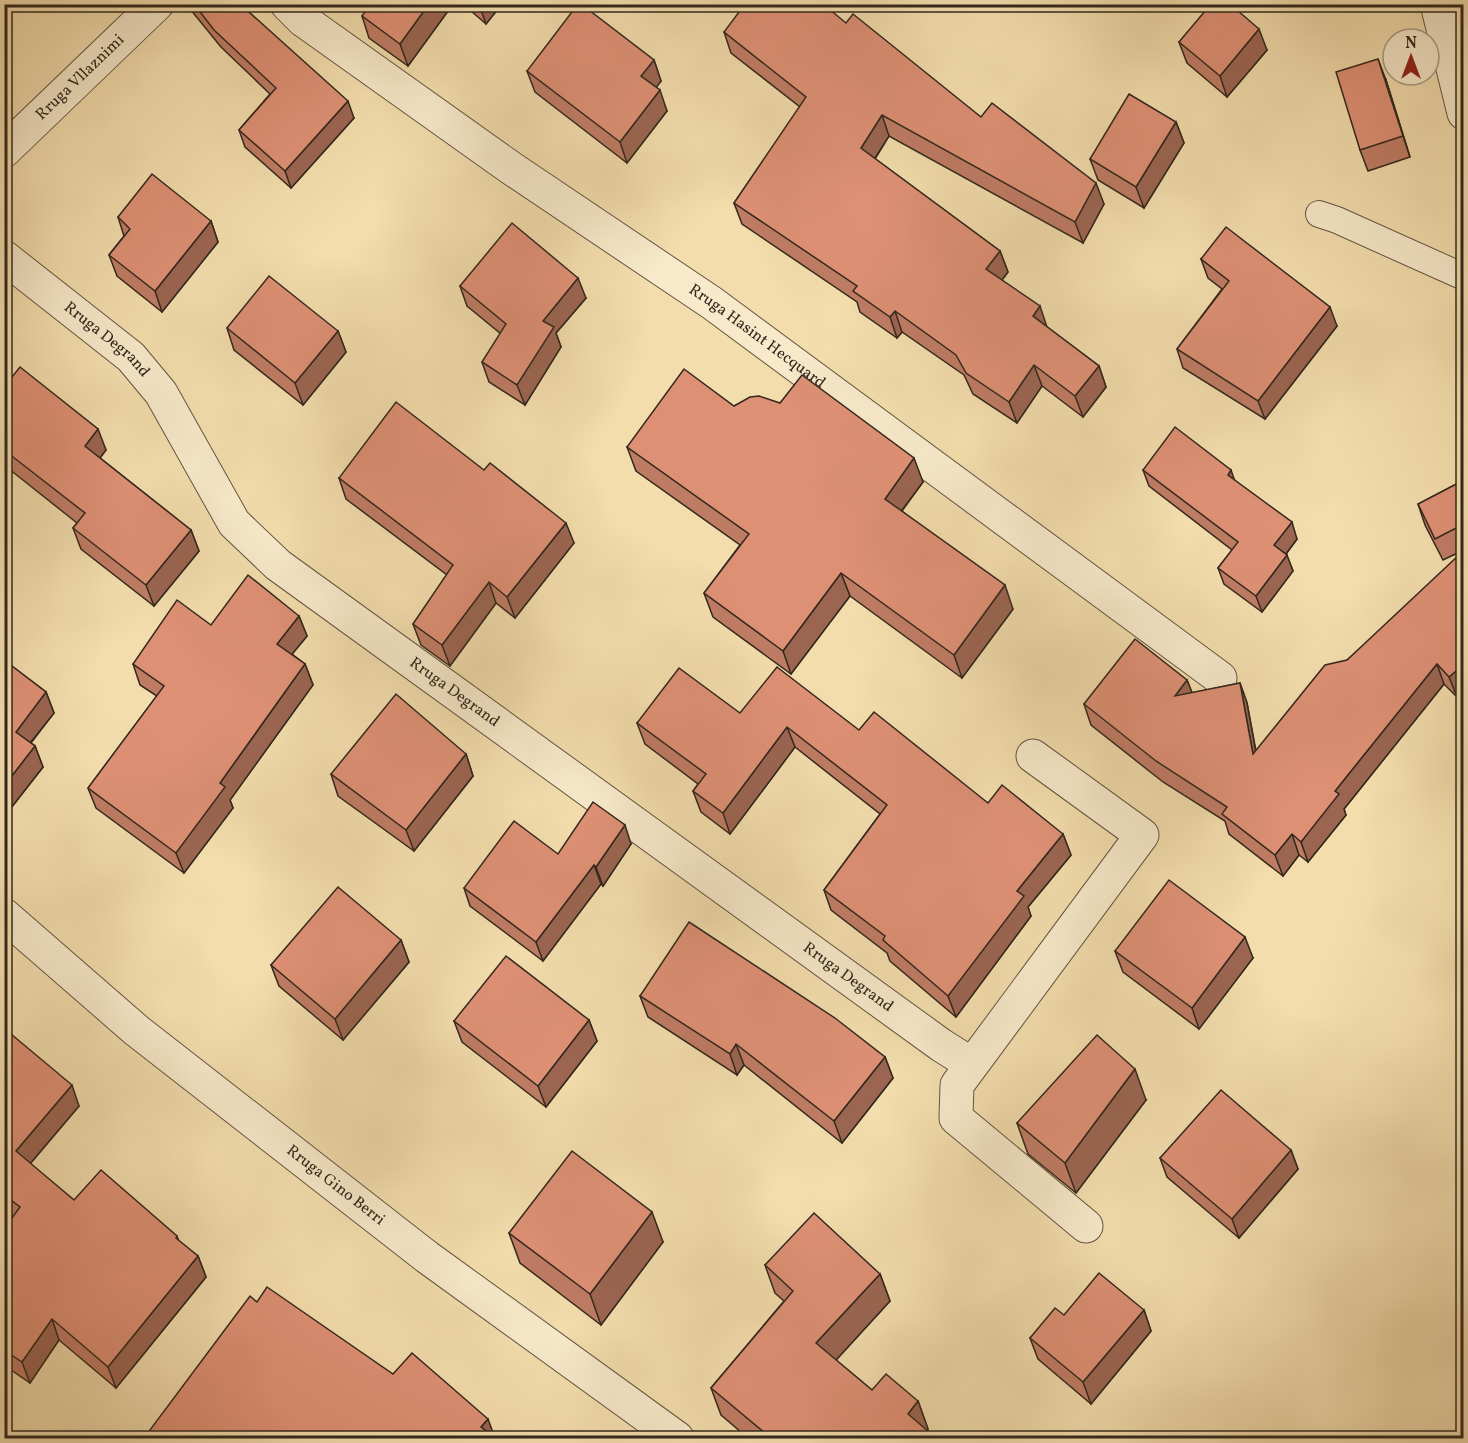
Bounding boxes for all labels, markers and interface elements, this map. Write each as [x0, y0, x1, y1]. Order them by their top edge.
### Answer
north arrow [1381, 27, 1441, 87]
street label: Rruga Vllaznimi [31, 30, 130, 125]
text: N [1405, 33, 1417, 55]
street label: Rruga Hasint Hecquard [684, 279, 830, 394]
street label: Rruga Degrand [59, 297, 155, 382]
street label: Rruga Degrand [405, 652, 504, 733]
street label: Rruga Degrand [798, 937, 898, 1018]
street label: Rruga Gino Berri [281, 1140, 390, 1231]

